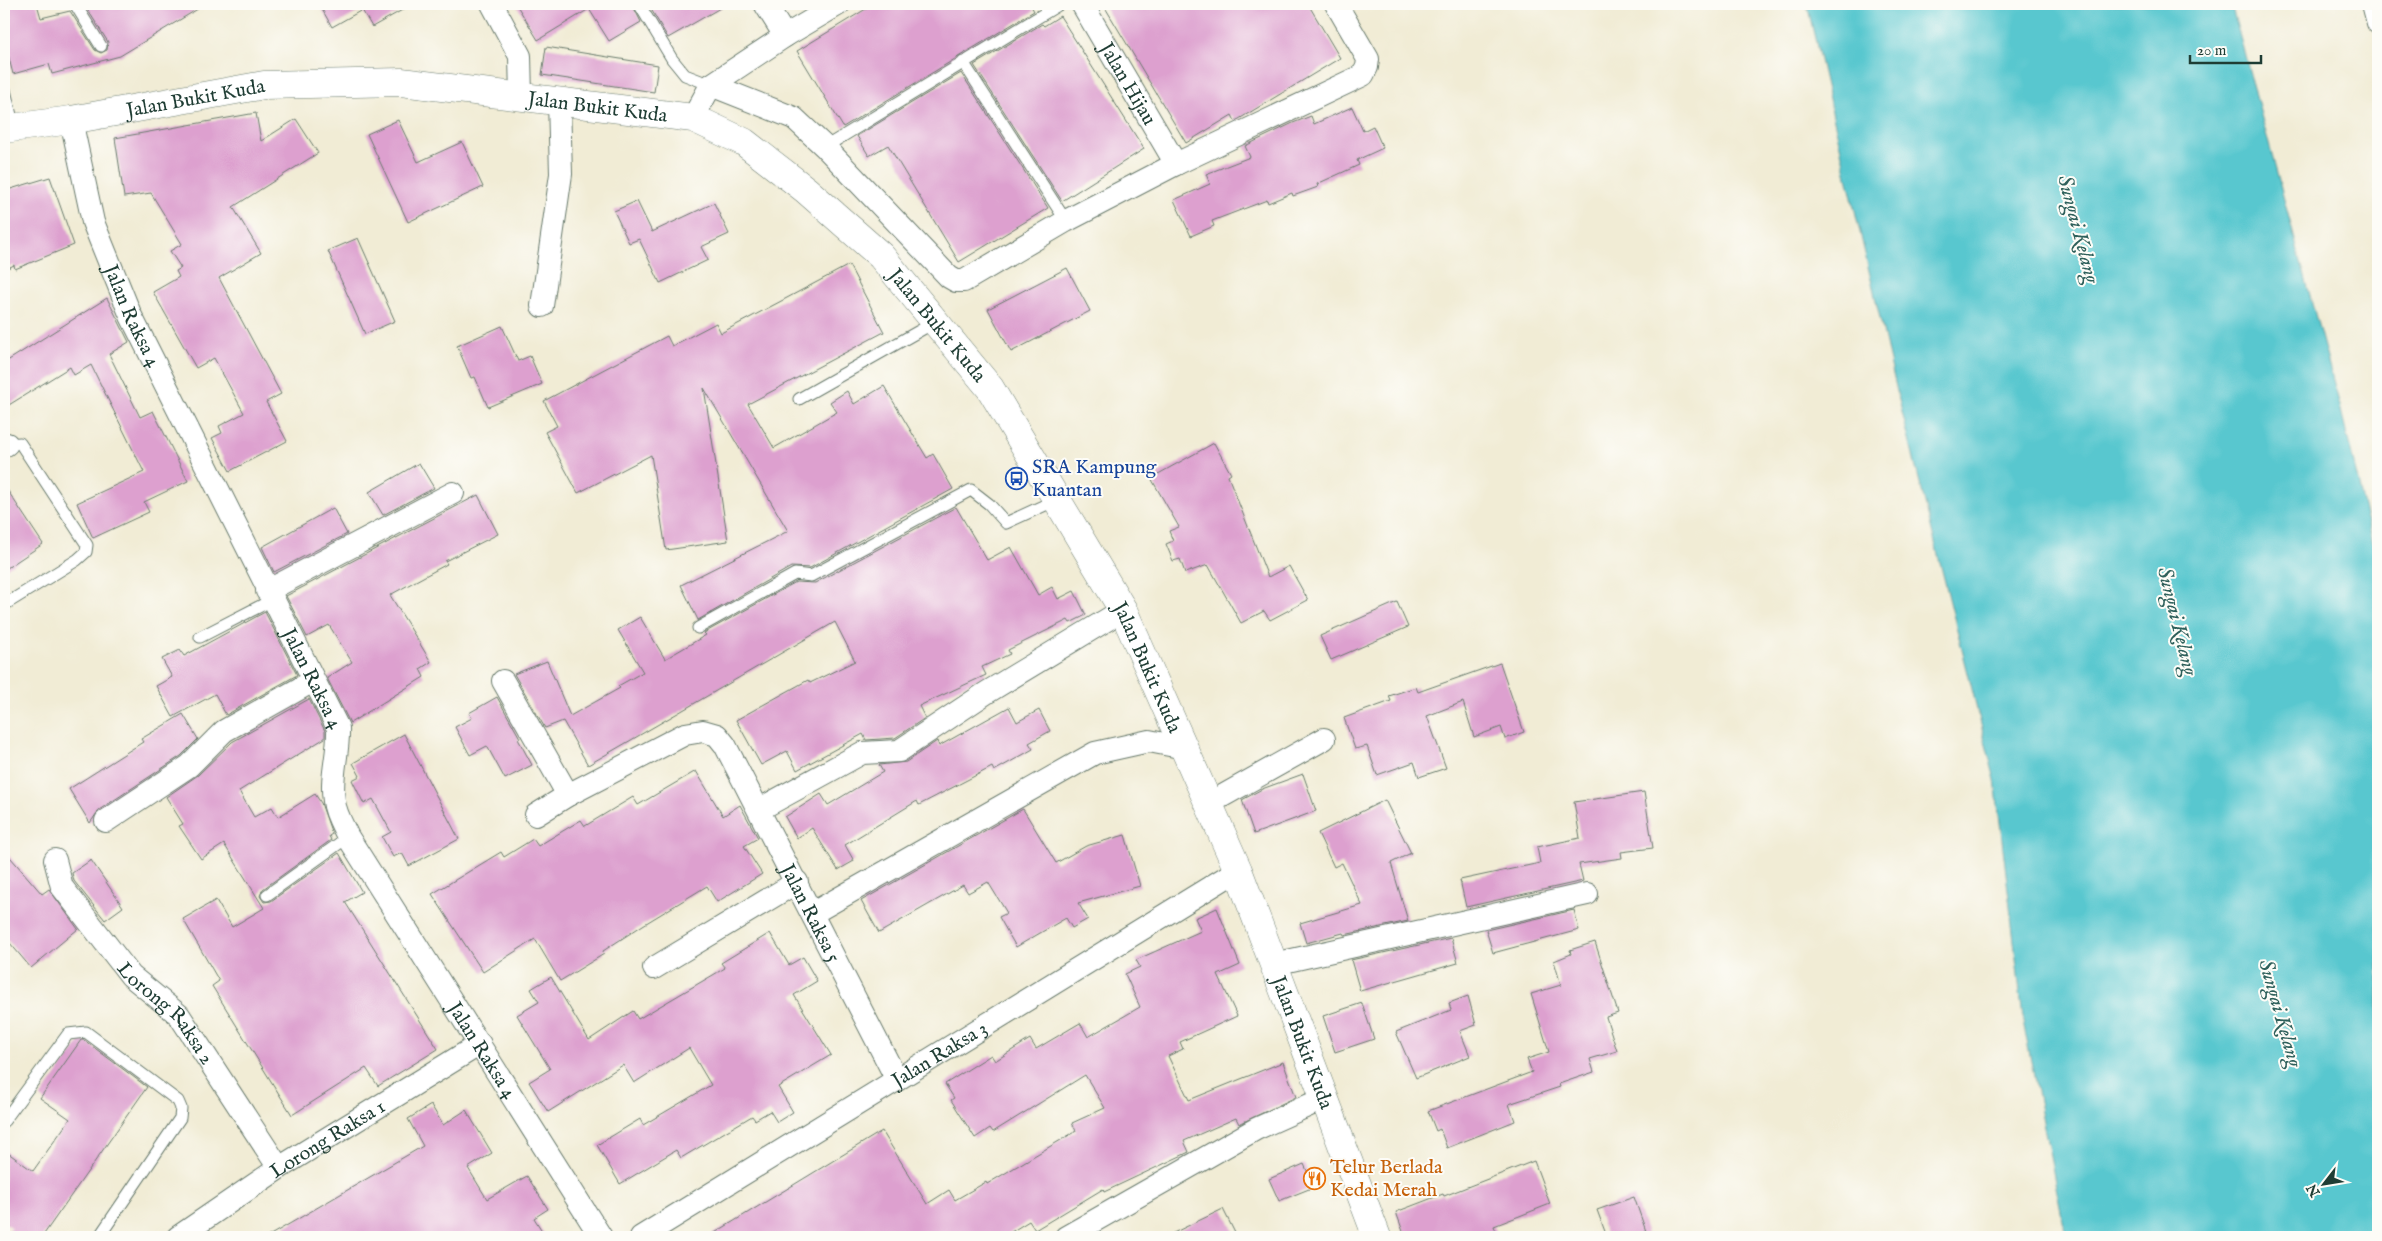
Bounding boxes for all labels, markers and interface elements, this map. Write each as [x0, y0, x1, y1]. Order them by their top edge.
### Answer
scale bar [2190, 32, 2261, 64]
street label: Jalan Hijau [1092, 36, 1161, 130]
text: 20 m [2197, 41, 2227, 60]
street label: Jalan Bukit Kuda [122, 74, 267, 124]
street label: Jalan Bukit Kuda [524, 87, 669, 129]
water label: Sungai Kelang [2050, 172, 2105, 287]
street label: Jalan Raksa 4 [97, 259, 166, 372]
street label: Jalan Bukit Kuda [881, 262, 991, 388]
place label: SRA Kampung Kuantan [1032, 455, 1158, 503]
bus stop icon: SRA Kampung Kuantan [1004, 466, 1028, 490]
water label: Sungai Kelang [2150, 564, 2203, 679]
street label: Jalan Bukit Kuda [1106, 596, 1187, 737]
street label: Jalan Raksa 4 [275, 622, 348, 734]
street label: Jalan Raksa 5 [773, 858, 845, 967]
water label: Sungai Kelang [2251, 956, 2308, 1071]
street label: Lorong Raksa 2 [111, 957, 219, 1070]
street label: Jalan Bukit Kuda [1265, 971, 1338, 1113]
street label: Jalan Raksa 4 [440, 996, 521, 1104]
street label: Jalan Raksa 3 [886, 1016, 992, 1095]
street label: Lorong Raksa 1 [265, 1094, 390, 1185]
place label: Telur Berlada Kedai Merah [1330, 1155, 1443, 1203]
north arrow [2300, 1158, 2350, 1208]
restaurant icon: Telur Berlada Kedai Merah [1302, 1166, 1326, 1190]
text: N [2303, 1180, 2325, 1201]

